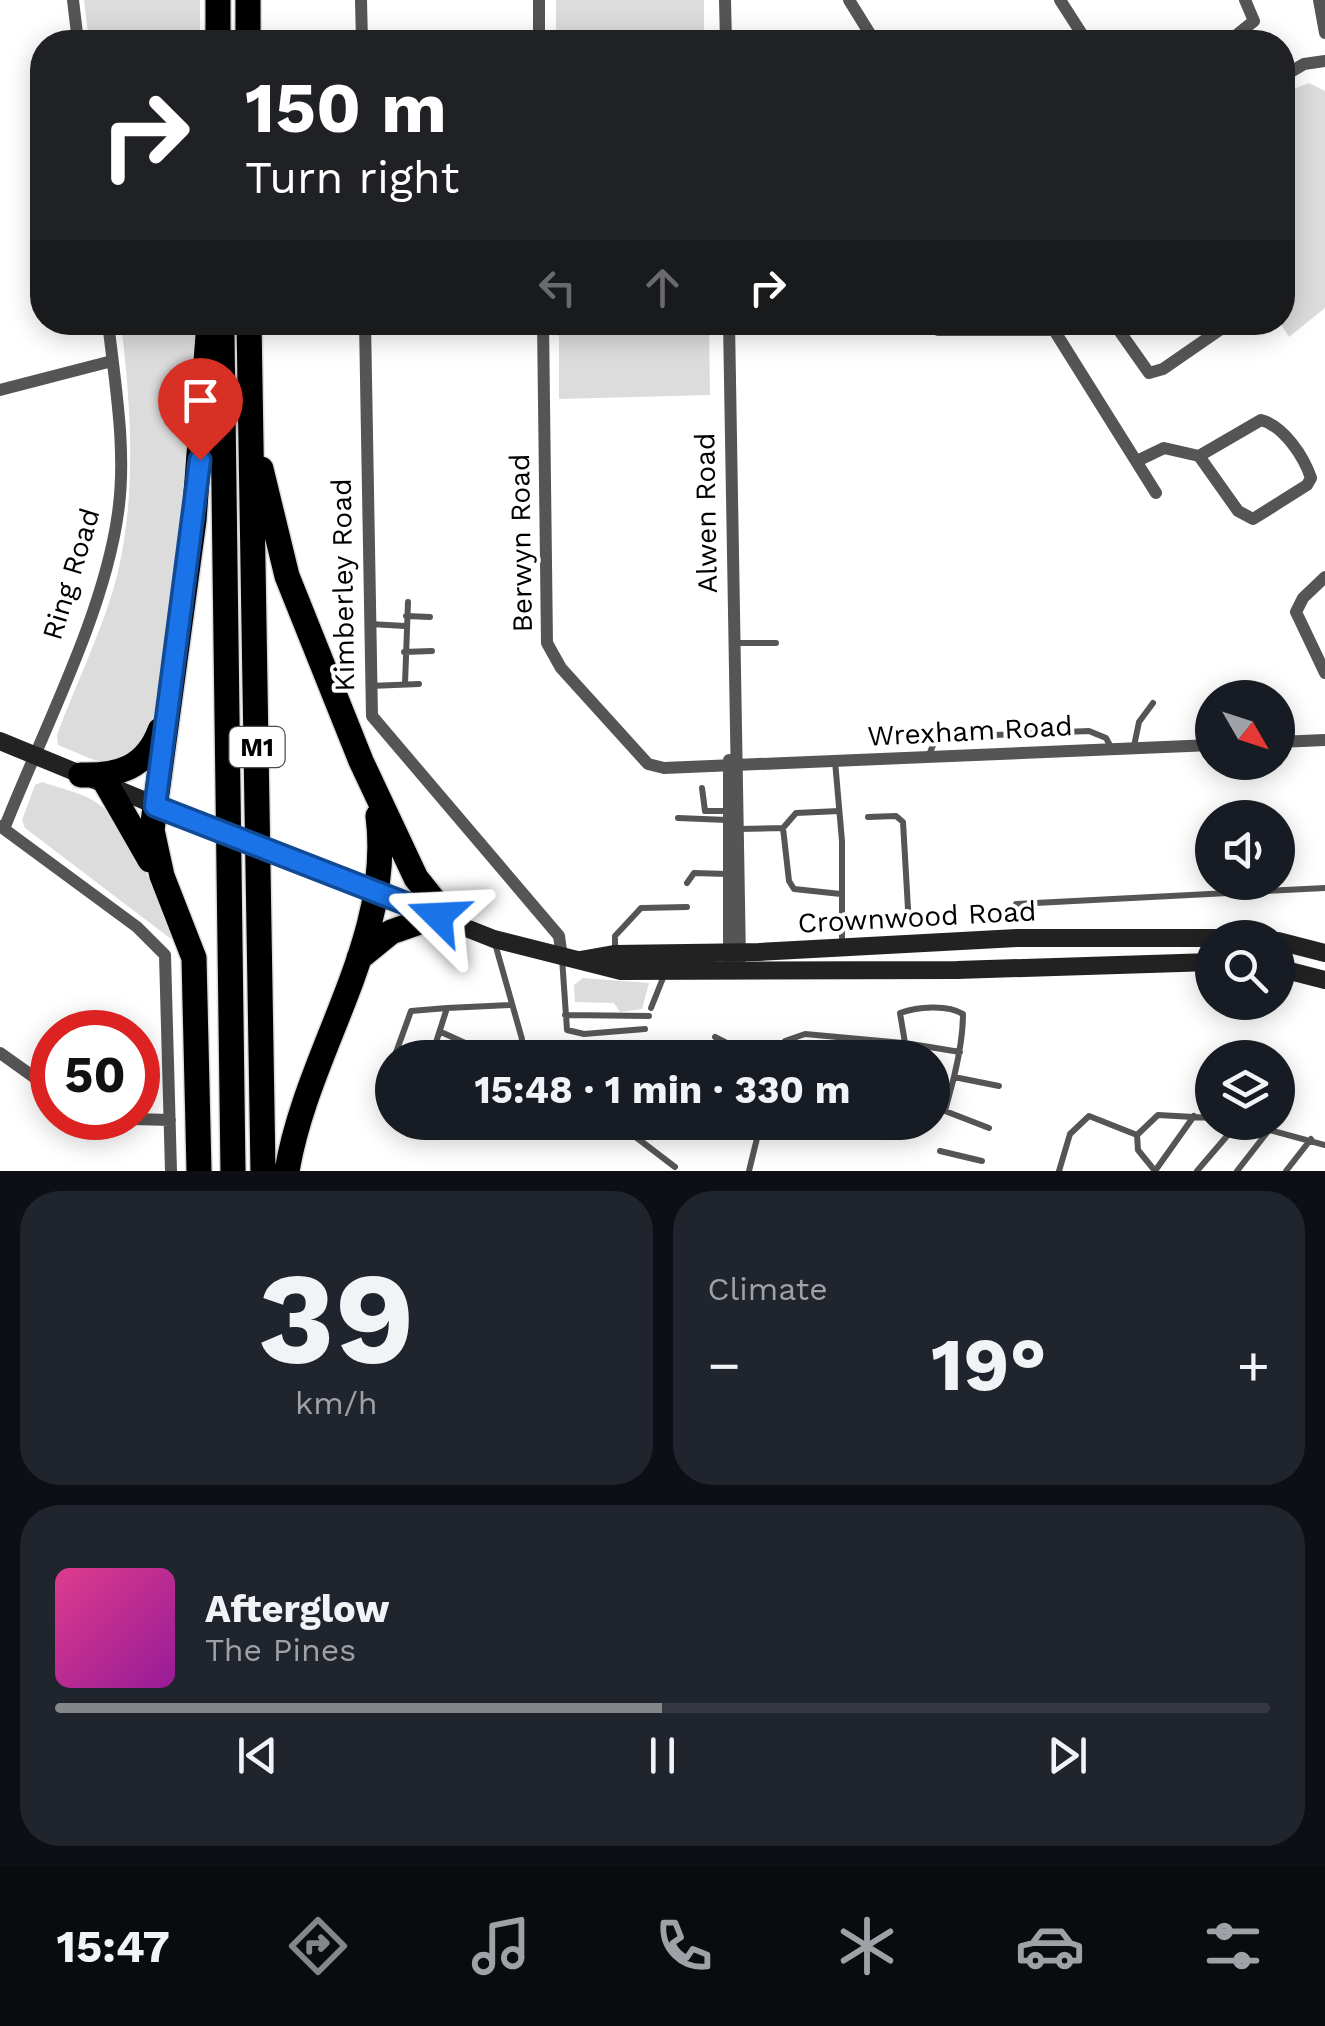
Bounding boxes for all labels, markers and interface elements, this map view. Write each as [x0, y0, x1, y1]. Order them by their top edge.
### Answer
text: 150 m [245, 67, 447, 149]
icon: right [80, 70, 210, 200]
text: Turn right [245, 151, 459, 204]
icon: left [530, 260, 585, 315]
icon: ahead [635, 260, 690, 315]
icon: right [740, 260, 795, 315]
pin [158, 358, 243, 461]
icon: arrive [173, 373, 228, 428]
street label: Alwen Road [688, 432, 724, 594]
street label: Berwyn Road [503, 453, 539, 633]
street label: Kimberley Road [325, 478, 361, 692]
street label: Ring Road [35, 504, 107, 644]
north arrow [1195, 680, 1295, 780]
map controls [1195, 680, 1295, 1140]
street label: Wrexham Road [867, 709, 1073, 753]
road number: M1 [230, 727, 284, 767]
button: sound [1195, 800, 1295, 900]
position arrow [386, 864, 490, 968]
street label: Crownwood Road [797, 894, 1037, 940]
button: search [1195, 920, 1295, 1020]
speed limit sign: 50 [30, 1010, 160, 1140]
button: layers [1195, 1040, 1295, 1140]
text: 15:48 · 1 min · 330 m [474, 1068, 851, 1112]
text: 39 [258, 1242, 415, 1395]
text: Climate [708, 1270, 828, 1308]
text: 19° [931, 1320, 1047, 1408]
text: − [708, 1333, 741, 1397]
text: + [1237, 1333, 1270, 1397]
text: km/h [295, 1384, 377, 1422]
text: Afterglow [205, 1587, 390, 1631]
text: The Pines [205, 1631, 356, 1669]
icon: previous [230, 1728, 285, 1783]
icon: pause [635, 1728, 690, 1783]
icon: next [1040, 1728, 1095, 1783]
icon: directions [283, 1911, 353, 1981]
icon: music [466, 1911, 536, 1981]
icon: phone [649, 1911, 719, 1981]
icon: climate [832, 1911, 902, 1981]
icon: car [1015, 1911, 1085, 1981]
icon: filters [1198, 1911, 1268, 1981]
text: 15:47 [57, 1920, 170, 1973]

